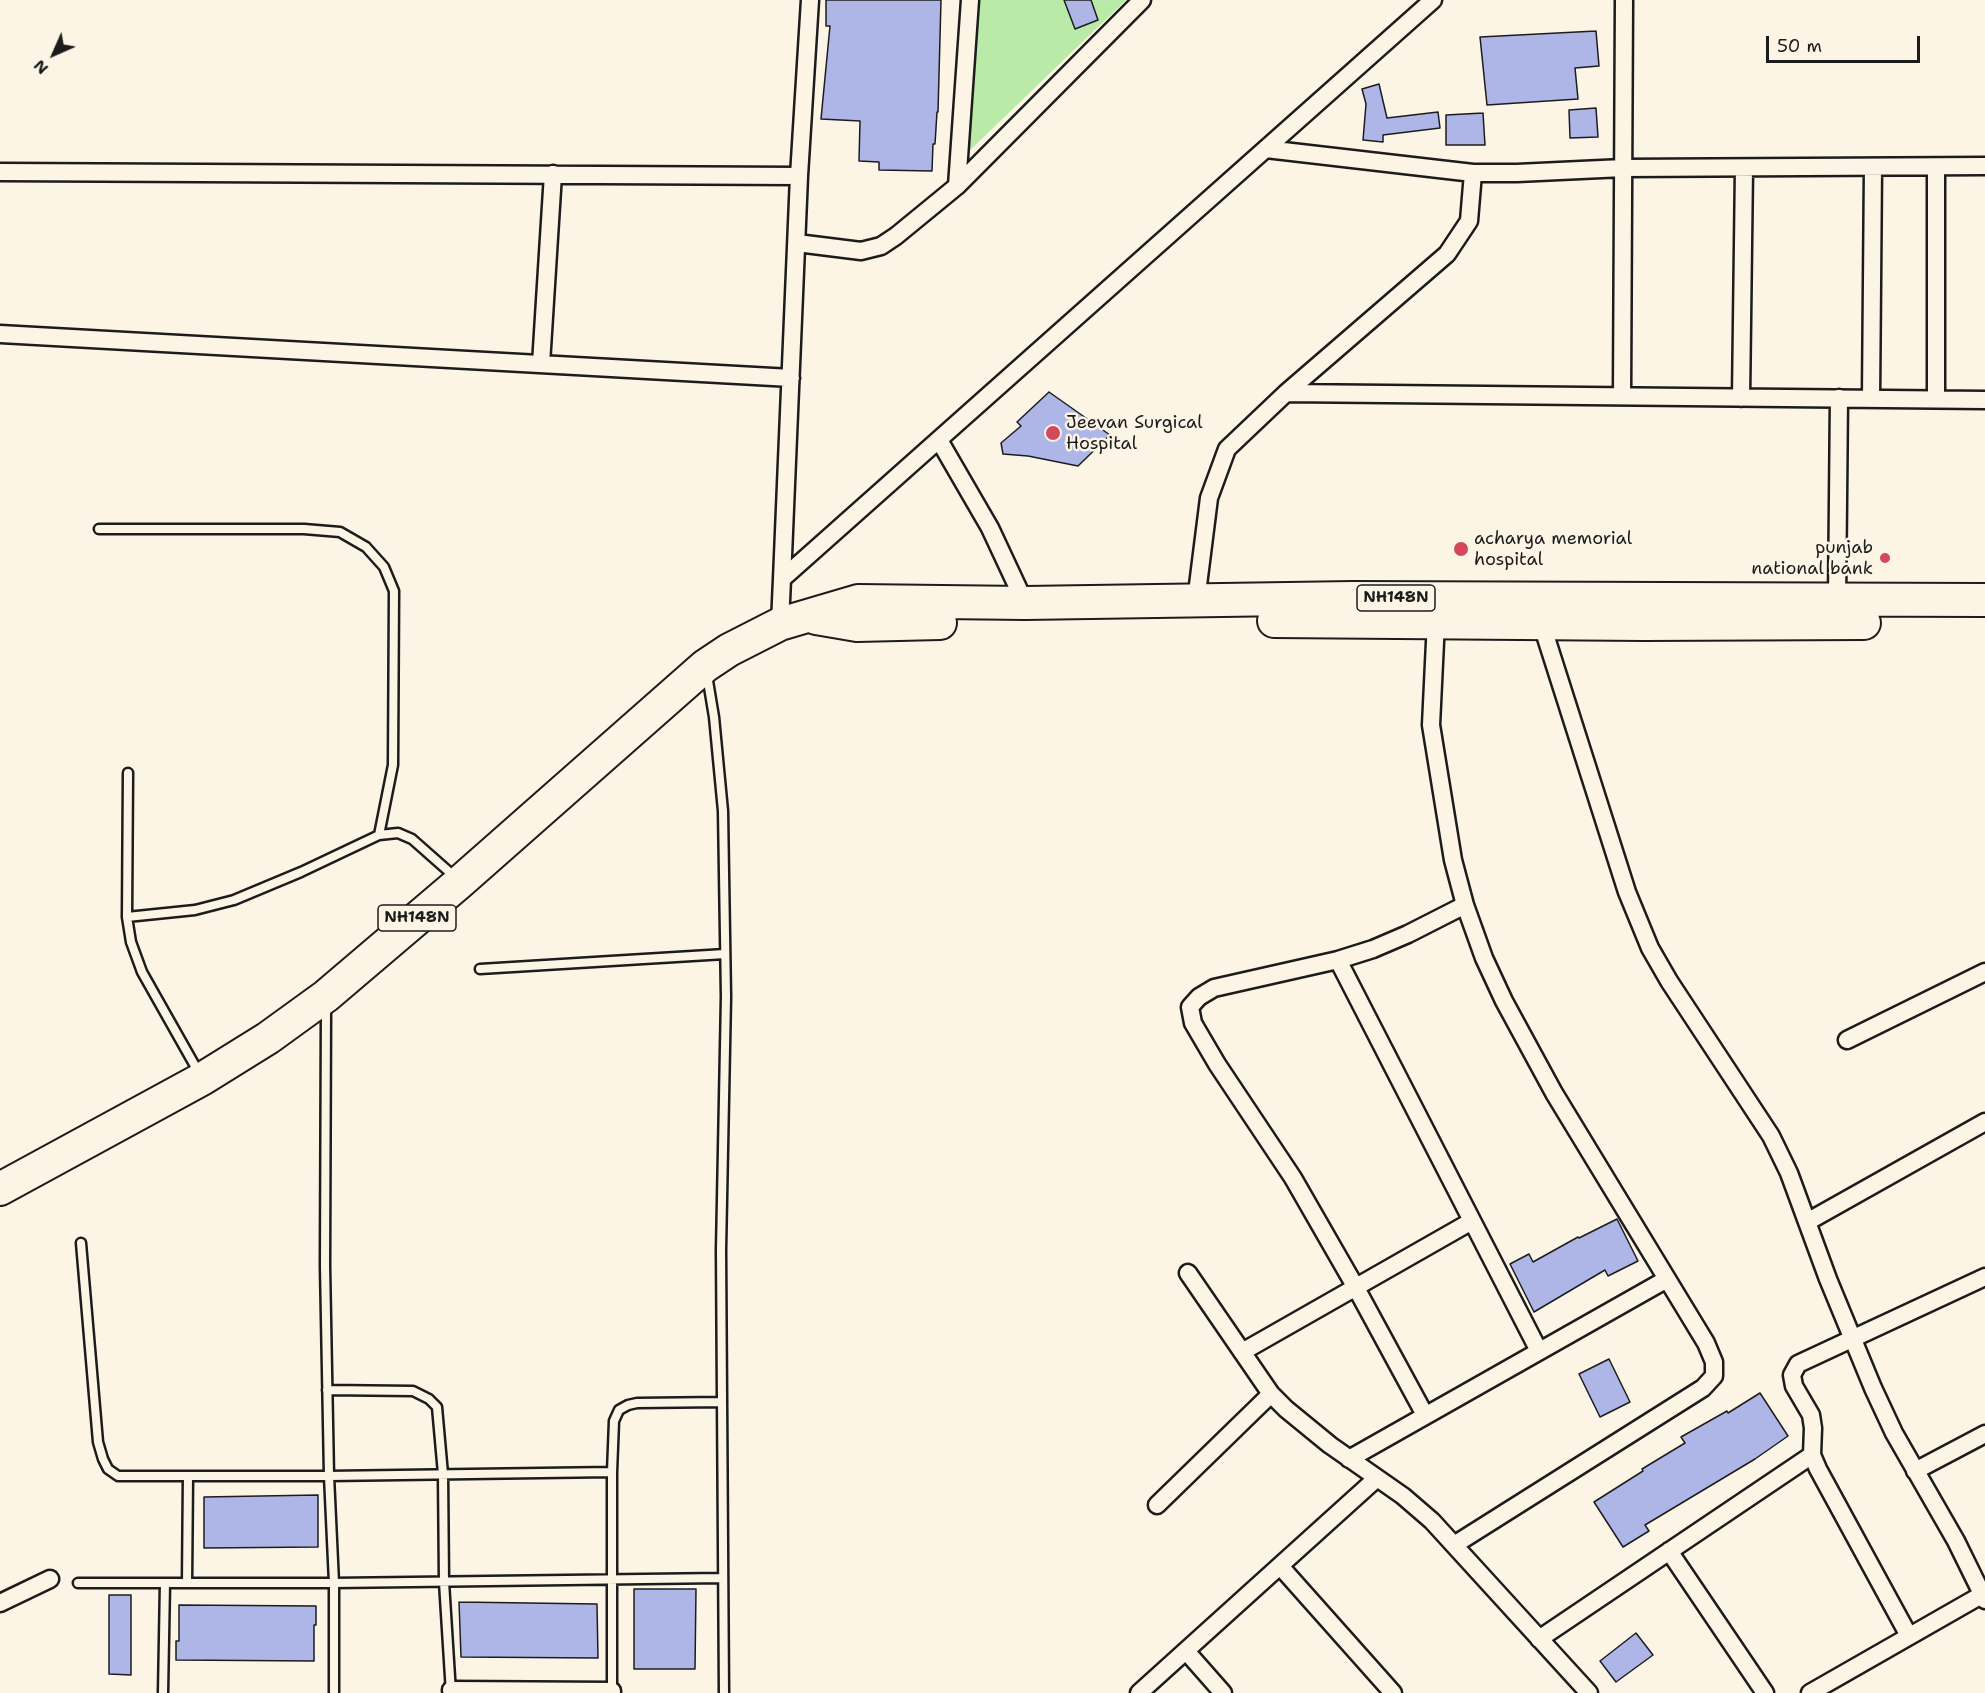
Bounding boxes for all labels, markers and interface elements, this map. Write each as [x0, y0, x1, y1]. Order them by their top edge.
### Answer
north arrow [24, 24, 84, 84]
scale bar [1769, 24, 1924, 62]
text: 50 m [1777, 34, 1822, 58]
text: N [29, 55, 53, 79]
place label: Jeevan Surgical Hospital [1066, 412, 1203, 454]
marker: Jeevan Surgical Hospital [1044, 424, 1062, 442]
place label: acharya memorial hospital [1474, 528, 1632, 570]
place label: punjab national bank [1751, 537, 1873, 580]
marker: acharya memorial hospital [1452, 540, 1470, 558]
marker: punjab national bank [1878, 551, 1892, 565]
road number: NH148N [1357, 585, 1435, 611]
road number: NH148N [378, 905, 456, 931]

